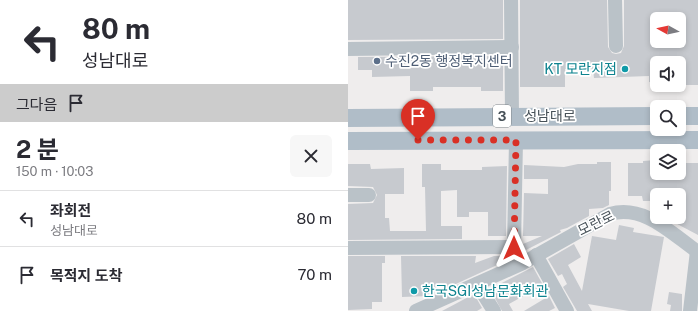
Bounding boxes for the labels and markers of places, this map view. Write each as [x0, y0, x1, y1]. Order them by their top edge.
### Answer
place label: 수진2동 행정복지센터 [385, 53, 513, 69]
marker: 수진2동 행정복지센터 [372, 56, 382, 66]
place label: KT 모란지점 [544, 61, 617, 77]
marker: KT 모란지점 [620, 64, 630, 74]
pin [401, 99, 435, 140]
place label: 한국SGI성남문화회관 [422, 283, 549, 299]
marker: 한국SGI성남문화회관 [409, 286, 419, 296]

